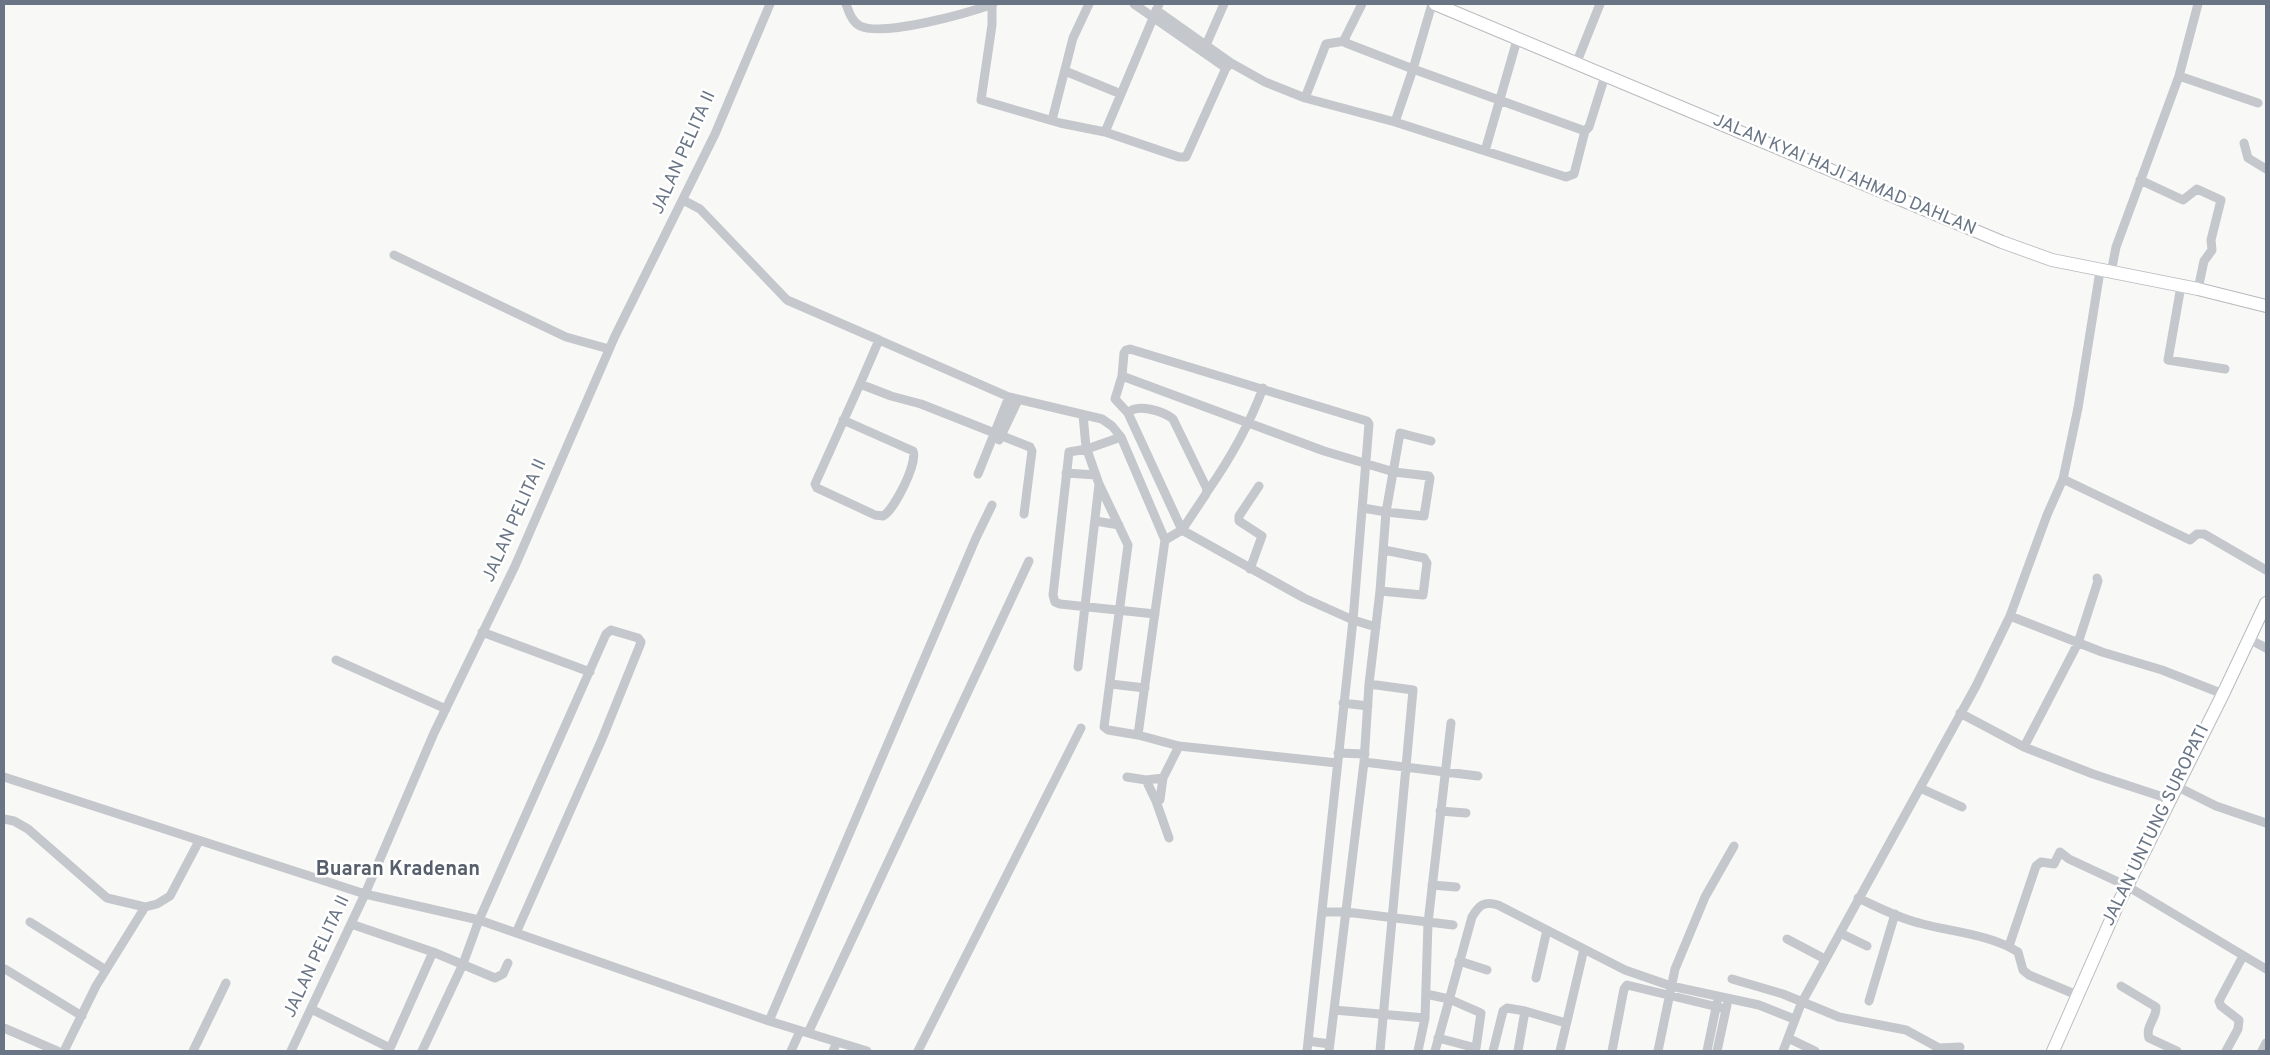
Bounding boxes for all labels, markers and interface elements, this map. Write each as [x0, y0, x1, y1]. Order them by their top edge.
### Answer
street label: JALAN PELITA II [648, 88, 722, 218]
street label: JALAN KYAI HAJI AHMAD DAHLAN [1709, 111, 1979, 241]
street label: JALAN PELITA II [479, 456, 553, 586]
street label: JALAN UNTUNG SUROPATI [2099, 722, 2215, 930]
district label: Buaran Kradenan [316, 859, 480, 883]
street label: JALAN PELITA II [280, 892, 356, 1022]

